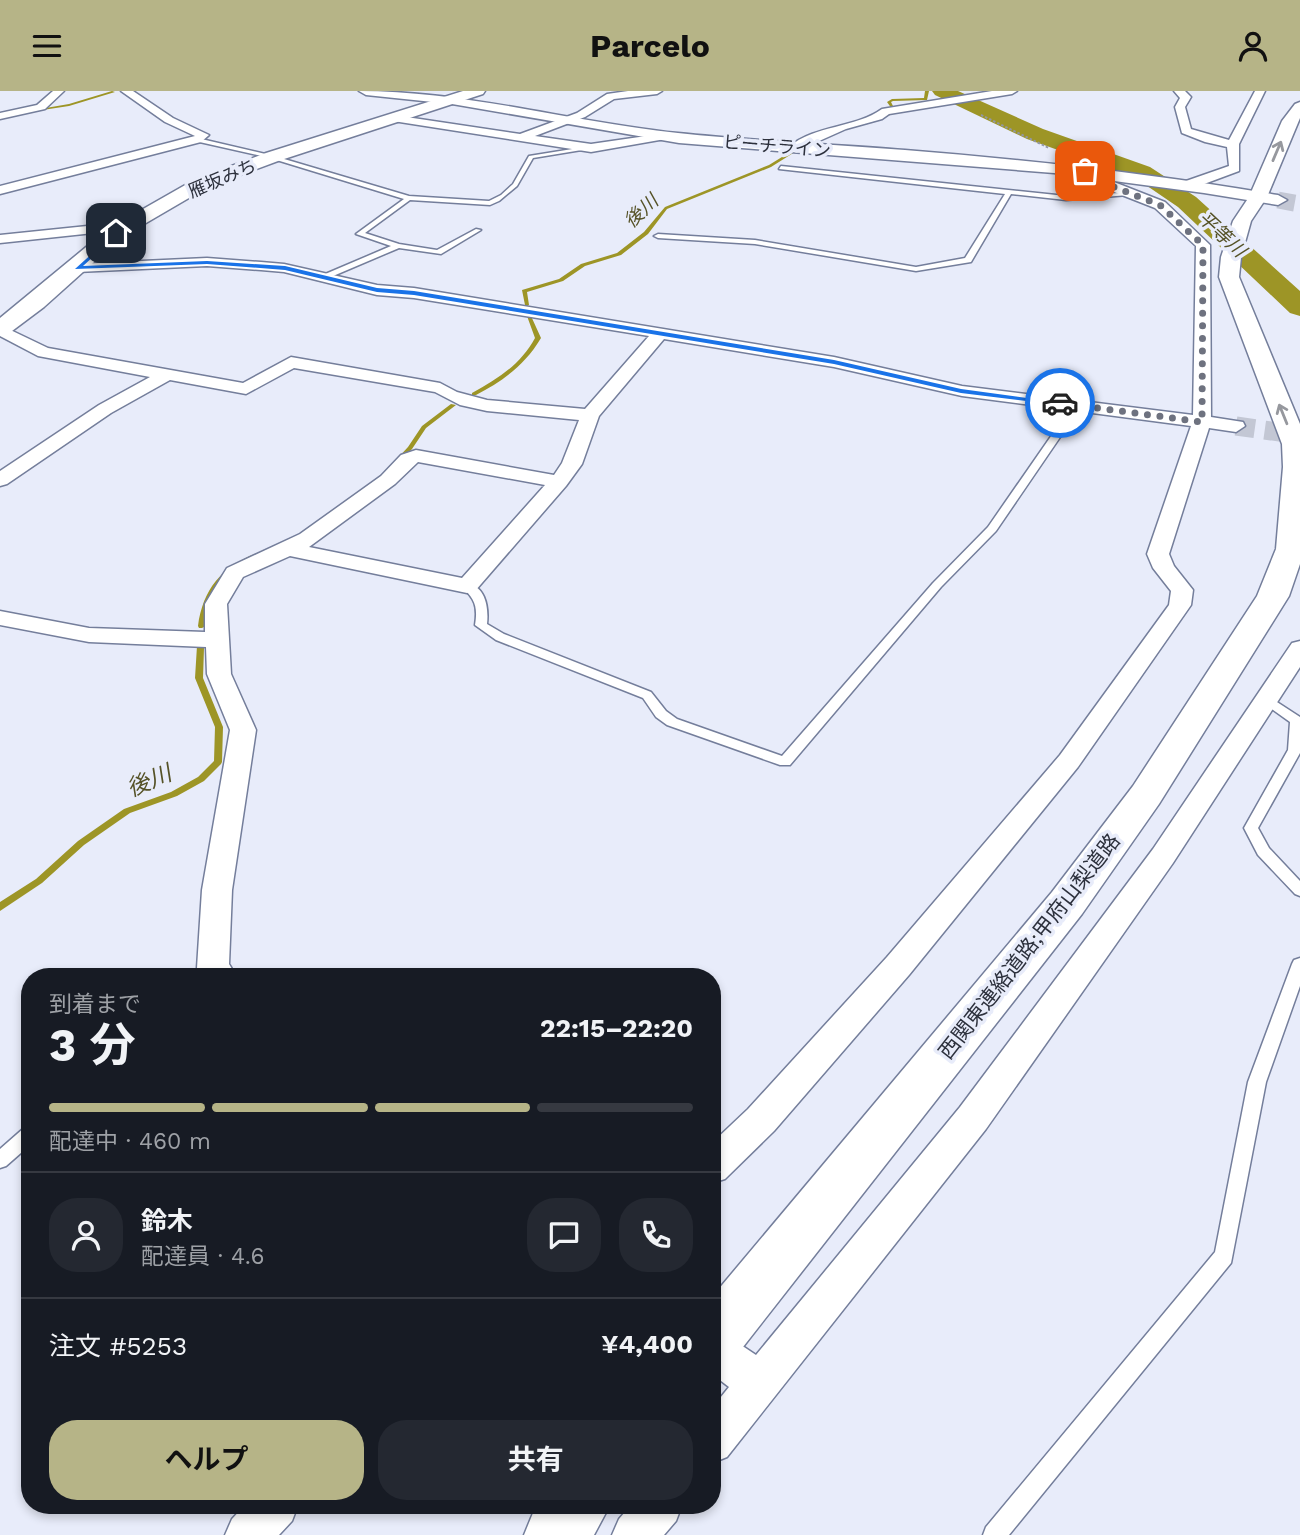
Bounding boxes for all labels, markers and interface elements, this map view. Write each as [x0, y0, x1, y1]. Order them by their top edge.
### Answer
icon: menu [28, 27, 66, 65]
text: Parcelo [590, 27, 710, 65]
icon: person [1234, 27, 1272, 65]
street label: ピーチライン [722, 131, 832, 161]
pin [1055, 141, 1115, 201]
one-way arrow [1271, 141, 1284, 162]
icon: bag [1066, 152, 1104, 190]
street label: 雁坂みち [185, 154, 259, 202]
water label: 後川 [619, 188, 664, 232]
pin [86, 203, 146, 263]
water label: 平等川 [1193, 206, 1252, 263]
icon: home [97, 214, 135, 252]
courier [1025, 368, 1095, 438]
icon: car [1041, 384, 1079, 422]
one-way arrow [1276, 404, 1289, 426]
water label: 後川 [123, 758, 178, 802]
street label: 西関東連絡道路;甲府山梨道路 [933, 828, 1125, 1064]
text: 到着まで [49, 991, 141, 1018]
text: 22:15–22:20 [540, 1013, 693, 1043]
text: 3 分 [49, 1018, 135, 1072]
text: 配達中 · 460 m [49, 1128, 211, 1155]
button: person [49, 1198, 123, 1272]
button: chat [527, 1198, 601, 1272]
button: phone [619, 1198, 693, 1272]
text: 鈴木 [141, 1206, 193, 1236]
text: 配達員 · 4.6 [141, 1243, 264, 1270]
text: ¥4,400 [601, 1329, 693, 1359]
text: 注文 #5253 [49, 1331, 187, 1361]
button: ヘルプ [49, 1420, 364, 1500]
button: 共有 [378, 1420, 693, 1500]

